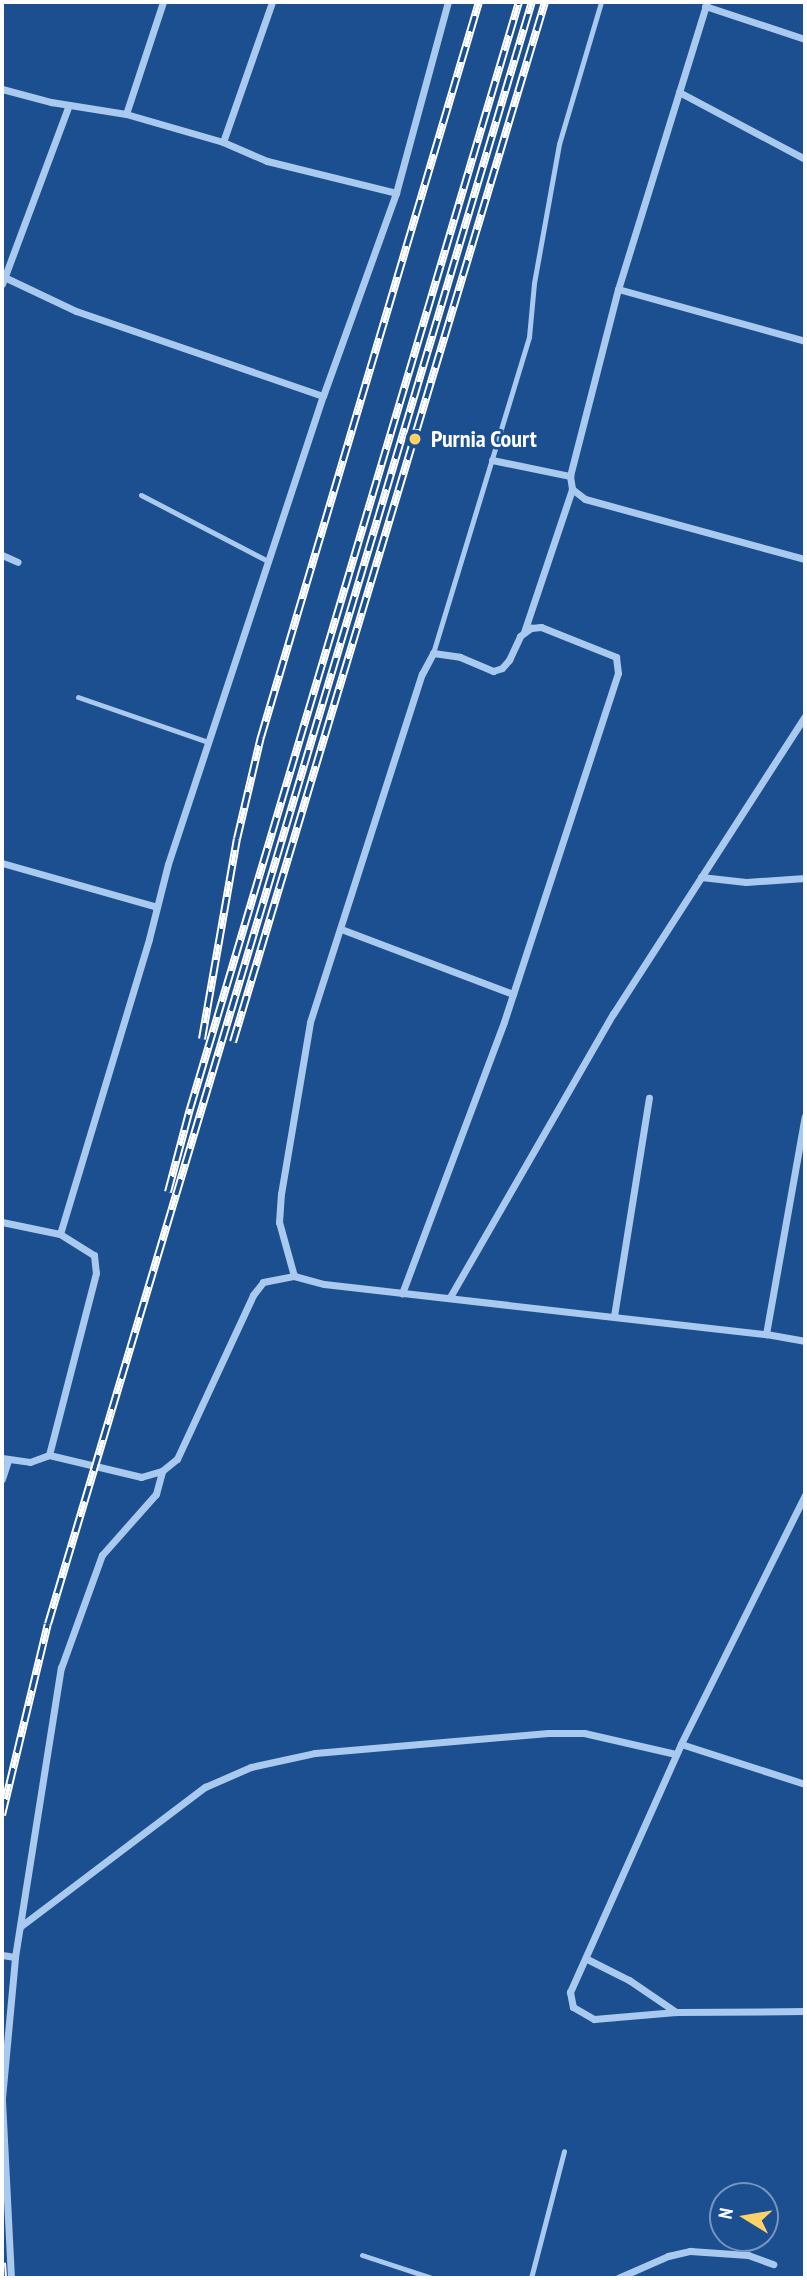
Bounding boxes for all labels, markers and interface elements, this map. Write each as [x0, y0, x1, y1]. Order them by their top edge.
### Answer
place label: Purnia Court [431, 425, 537, 453]
marker: Purnia Court [405, 429, 425, 449]
north arrow [709, 2182, 779, 2252]
text: N [713, 2206, 738, 2221]

